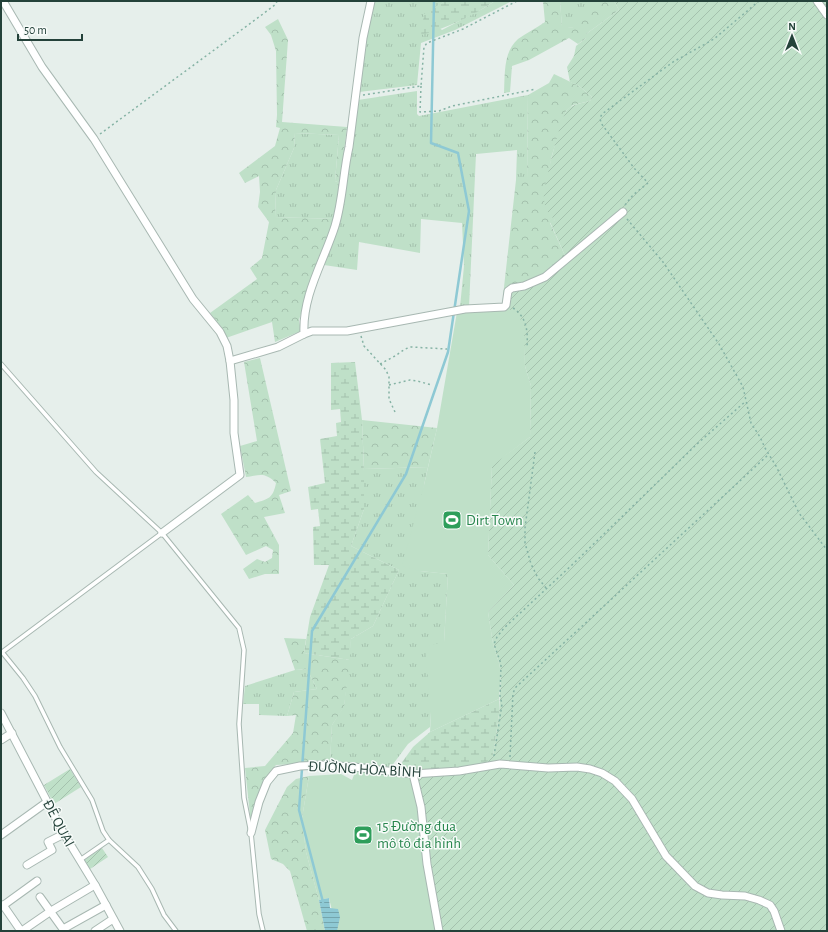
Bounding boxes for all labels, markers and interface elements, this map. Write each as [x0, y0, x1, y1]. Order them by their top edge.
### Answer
scale bar [18, 16, 82, 42]
north arrow [772, 16, 812, 56]
text: N [788, 21, 796, 32]
text: 50 m [24, 24, 47, 36]
sports icon: Dirt Town [441, 509, 463, 531]
place label: Dirt Town [466, 513, 523, 528]
street label: ĐƯỜNG HÒA BÌNH [308, 757, 422, 780]
street label: ĐÊ QUAI [40, 797, 78, 849]
place label: 15 Đường đua mô tô địa hình [377, 819, 461, 851]
sports icon: 15 Đường đua mô tô địa hình [352, 824, 374, 846]

